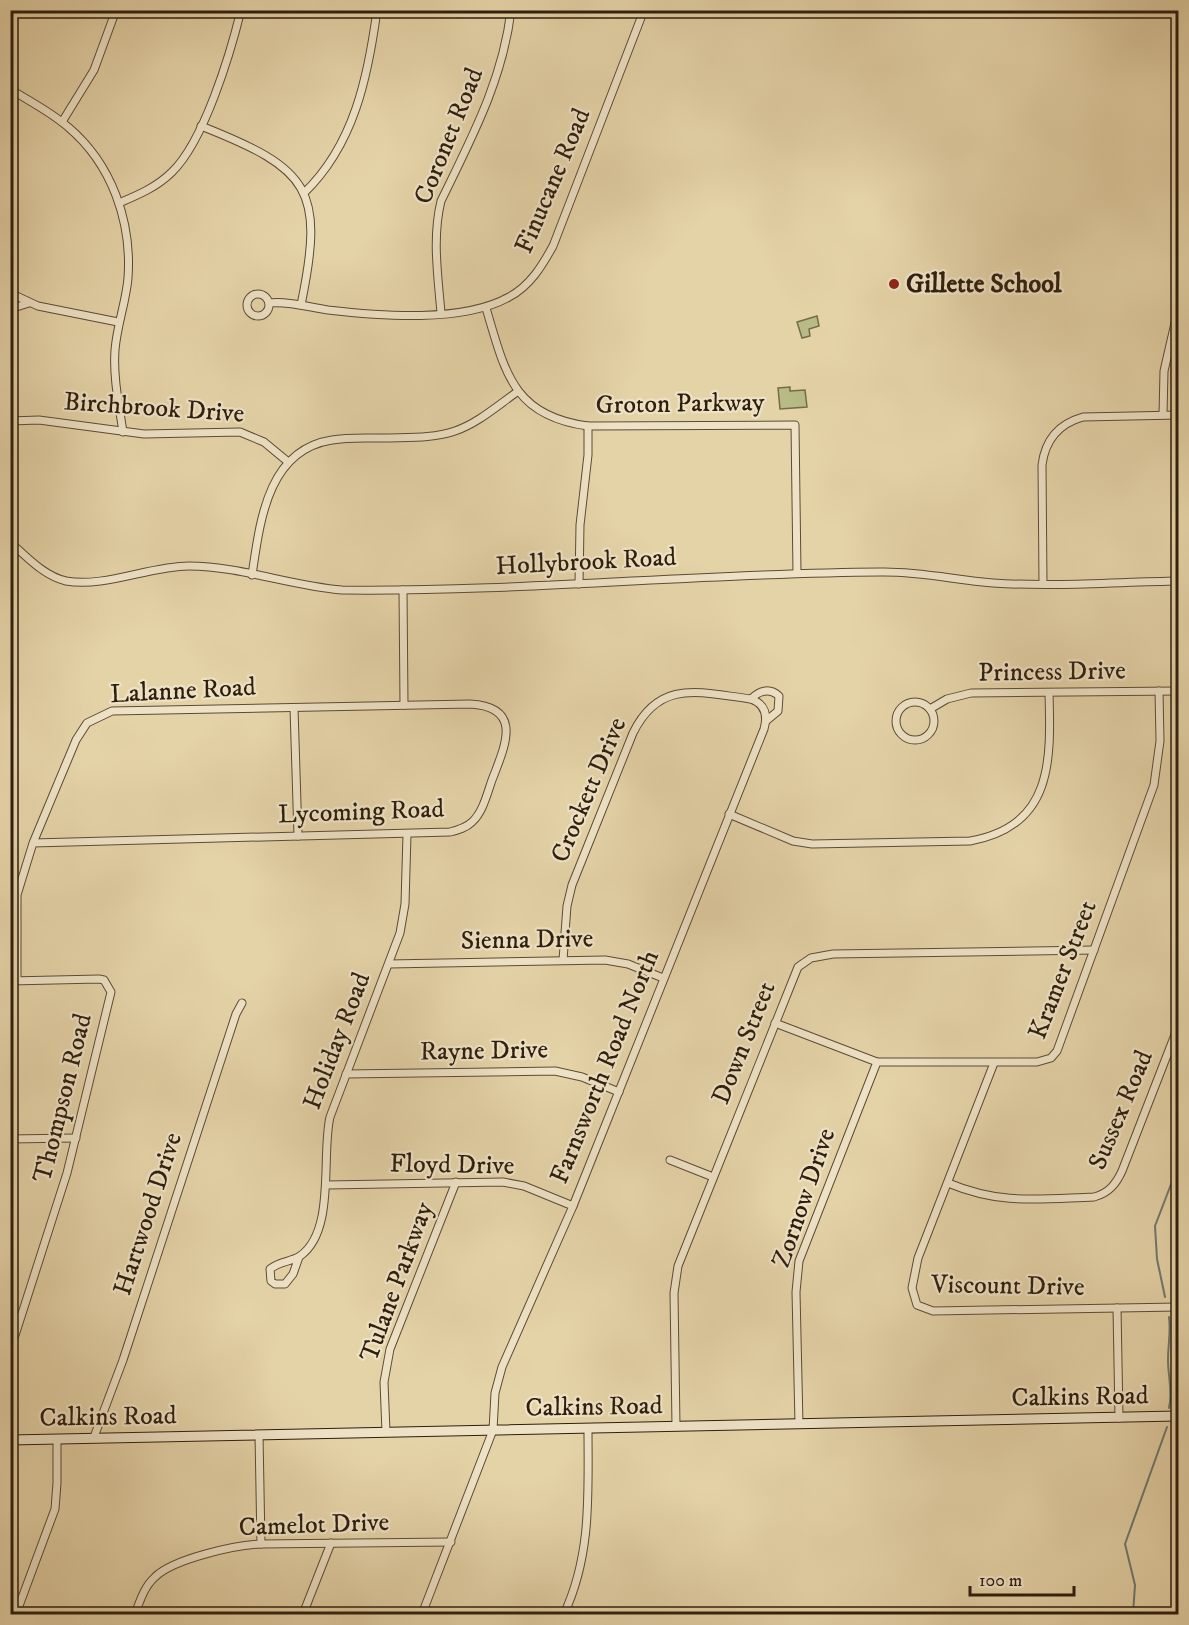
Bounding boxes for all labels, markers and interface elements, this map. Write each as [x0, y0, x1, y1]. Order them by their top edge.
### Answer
street label: Coronet Road [407, 63, 491, 209]
street label: Finucane Road [508, 103, 598, 259]
place label: Gillette School [906, 268, 1063, 301]
marker: Gillette School [887, 277, 901, 291]
street label: Birchbrook Drive [63, 385, 245, 431]
street label: Groton Parkway [595, 386, 765, 422]
street label: Hollybrook Road [495, 541, 677, 583]
street label: Princess Drive [978, 654, 1126, 690]
street label: Lalanne Road [109, 671, 257, 711]
street label: Crockett Drive [544, 713, 634, 867]
street label: Lycoming Road [277, 793, 445, 831]
street label: Kramer Street [1021, 896, 1105, 1044]
street label: Sienna Drive [460, 922, 594, 958]
street label: Farnsworth Road North [543, 945, 667, 1189]
street label: Holiday Road [296, 968, 378, 1114]
street label: Down Street [704, 977, 784, 1109]
street label: Thompson Road [26, 1010, 100, 1186]
street label: Rayne Drive [420, 1033, 548, 1069]
street label: Sussex Road [1081, 1045, 1161, 1175]
street label: Zornow Drive [765, 1124, 843, 1272]
street label: Hartwood Drive [106, 1128, 190, 1300]
street label: Floyd Drive [389, 1147, 515, 1183]
street label: Tulane Parkway [353, 1197, 441, 1366]
street label: Viscount Drive [930, 1268, 1085, 1304]
street label: Calkins Road [1011, 1379, 1149, 1415]
street label: Calkins Road [525, 1389, 663, 1425]
street label: Calkins Road [39, 1399, 177, 1435]
street label: Camelot Drive [238, 1506, 390, 1544]
scale bar [970, 1559, 1074, 1597]
text: 100 m [979, 1570, 1022, 1592]

